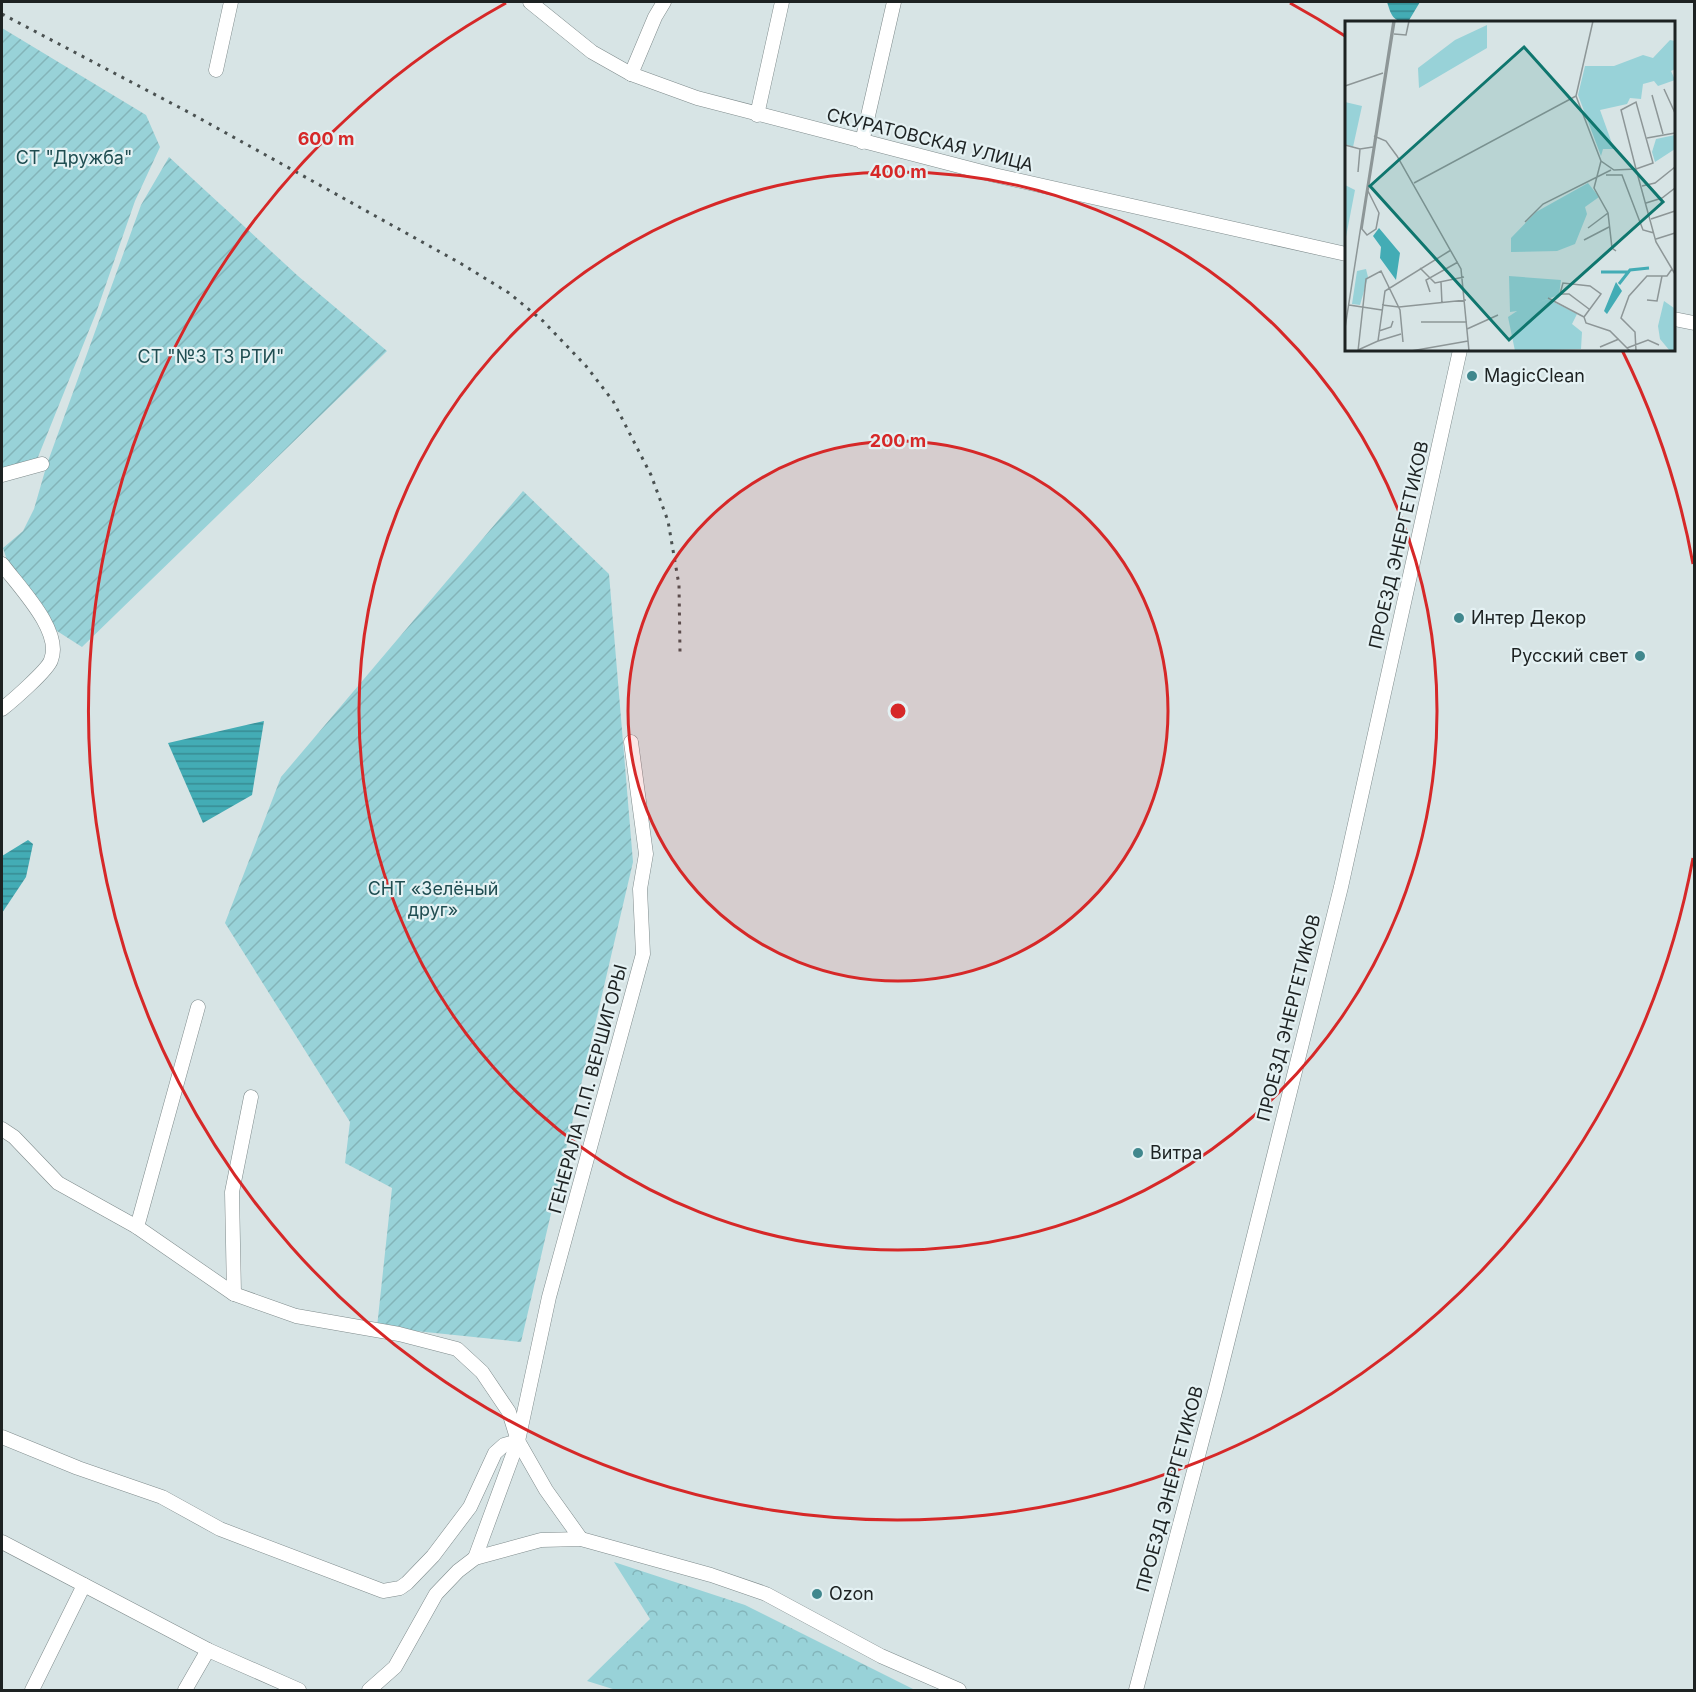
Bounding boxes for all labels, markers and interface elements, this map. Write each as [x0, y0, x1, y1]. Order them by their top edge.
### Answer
inset map [1345, 21, 1675, 351]
street label: СКУРАТОВСКАЯ УЛИЦА [825, 104, 1036, 175]
text: 600 m [298, 128, 354, 149]
park label: СТ "Дружба" [16, 147, 132, 168]
text: 400 m [869, 161, 927, 182]
park label: СТ "№3 ТЗ РТИ" [138, 346, 284, 367]
place label: MagicClean [1484, 365, 1585, 386]
marker: MagicClean [1465, 369, 1479, 383]
text: 200 m [870, 430, 926, 451]
street label: ПРОЕЗД ЭНЕРГЕТИКОВ [1364, 439, 1433, 651]
place label: Интер Декор [1471, 607, 1586, 628]
marker: Интер Декор [1452, 611, 1466, 625]
place label: Русский свет [1511, 645, 1629, 666]
marker: Русский свет [1633, 649, 1647, 663]
centre of rings [888, 701, 908, 721]
park label: СНТ «Зелёный друг» [368, 878, 498, 920]
street label: ПРОЕЗД ЭНЕРГЕТИКОВ [1253, 912, 1324, 1124]
street label: ГЕНЕРАЛА П.П. ВЕРШИГОРЫ [544, 962, 631, 1216]
place label: Витра [1150, 1142, 1202, 1163]
marker: Витра [1131, 1146, 1145, 1160]
street label: ПРОЕЗД ЭНЕРГЕТИКОВ [1132, 1383, 1207, 1594]
place label: Ozon [829, 1583, 874, 1604]
marker: Ozon [810, 1587, 824, 1601]

